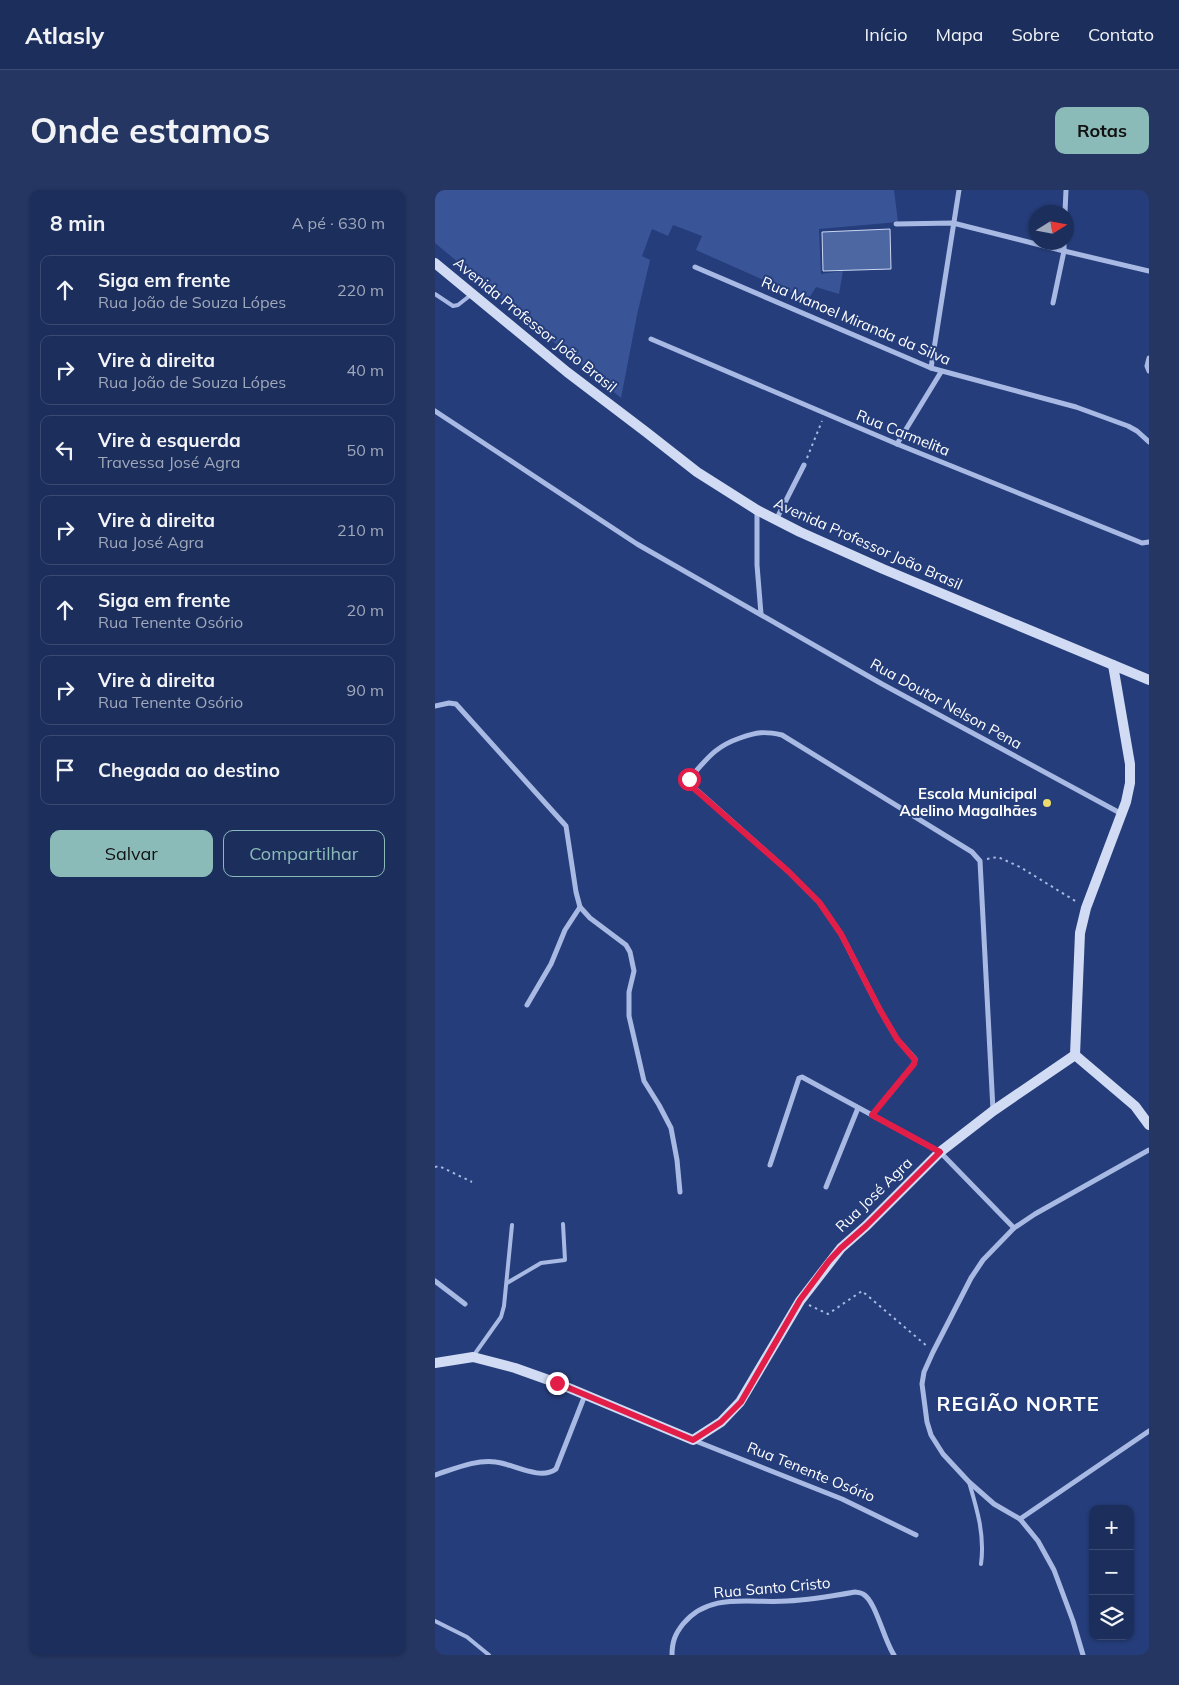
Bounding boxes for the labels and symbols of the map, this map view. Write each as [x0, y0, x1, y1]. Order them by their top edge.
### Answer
north arrow [1029, 205, 1074, 250]
street label: Avenida Professor João Brasil [450, 253, 621, 396]
street label: Rua Manoel Miranda da Silva [759, 272, 954, 369]
street label: Rua Carmelita [854, 405, 953, 460]
street label: Avenida Professor João Brasil [771, 493, 965, 594]
street label: Rua Doutor Nelson Pena [867, 654, 1025, 753]
route start [678, 768, 701, 791]
place label: Escola Municipal Adelino Magalhães [899, 784, 1037, 820]
marker: Escola Municipal Adelino Magalhães [1041, 797, 1053, 809]
street label: Rua José Agra [831, 1153, 916, 1236]
route end [546, 1372, 569, 1395]
district label: REGIÃO NORTE [936, 1391, 1100, 1416]
street label: Rua Tenente Osório [744, 1437, 878, 1506]
street label: Rua Santo Cristo [713, 1573, 831, 1602]

